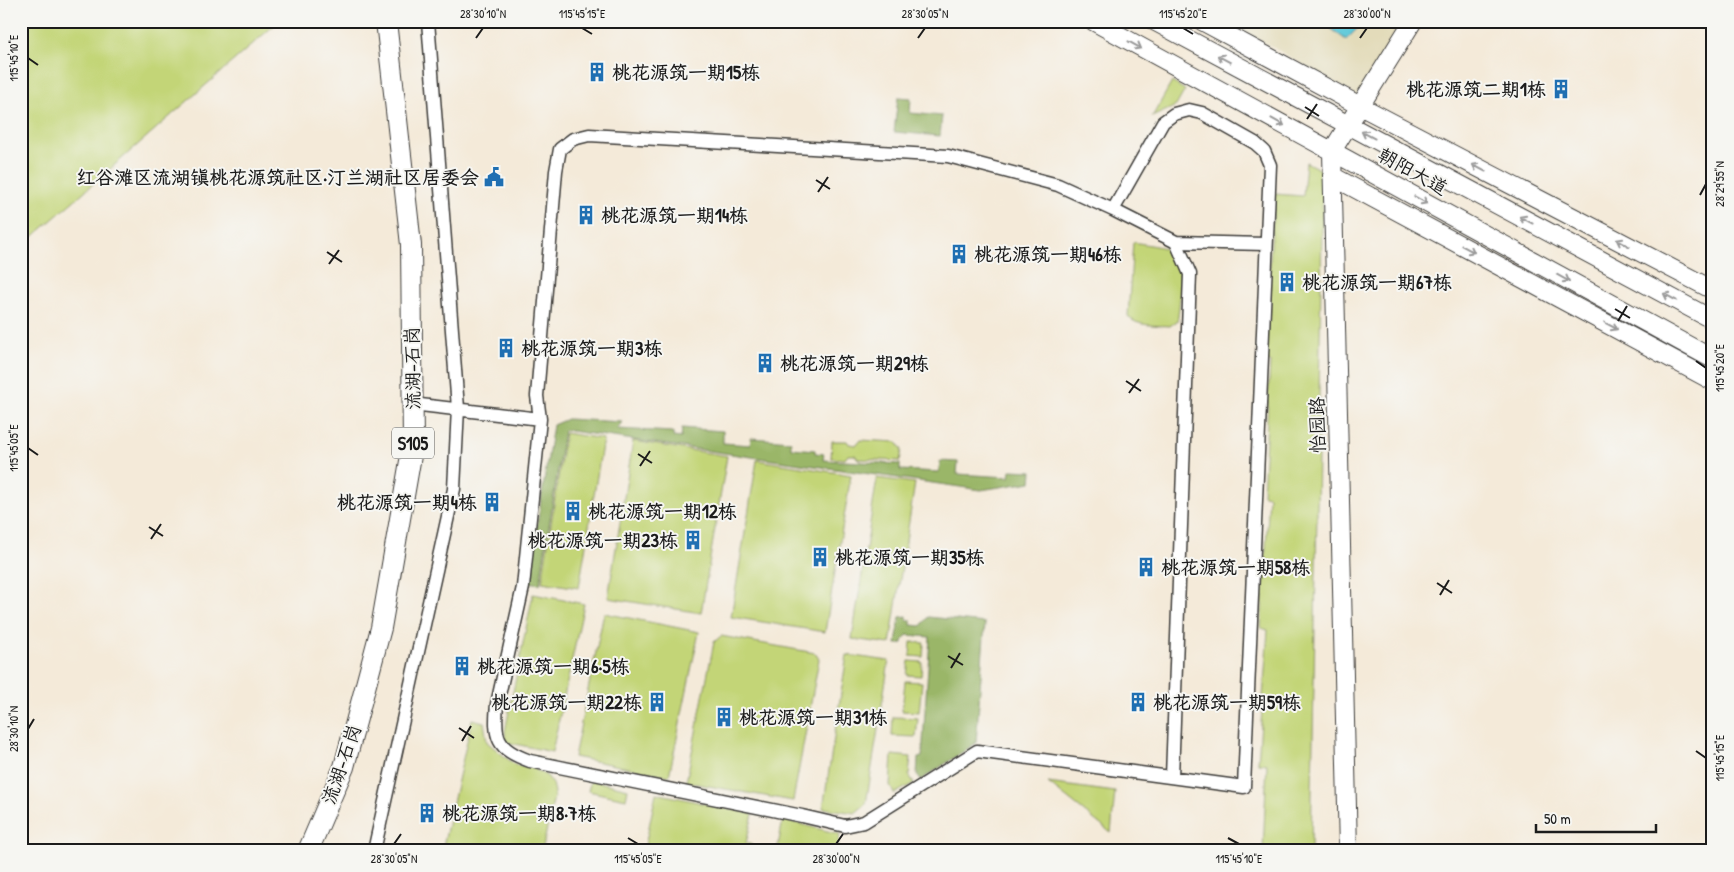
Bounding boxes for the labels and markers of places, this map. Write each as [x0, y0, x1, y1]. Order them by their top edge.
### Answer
place label: 桃花源筑一期15栋 [612, 59, 760, 85]
building icon: 桃花源筑一期15栋 [586, 61, 608, 83]
place label: 桃花源筑二期1栋 [1406, 76, 1546, 102]
building icon: 桃花源筑二期1栋 [1550, 78, 1572, 100]
place label: 红谷滩区流湖镇桃花源筑社区·汀兰湖社区居委会 [76, 164, 479, 190]
public building icon: 红谷滩区流湖镇桃花源筑社区·汀兰湖社区居委会 [483, 166, 505, 188]
place label: 桃花源筑一期14栋 [601, 202, 748, 228]
building icon: 桃花源筑一期14栋 [575, 204, 597, 226]
place label: 桃花源筑一期46栋 [974, 241, 1122, 267]
building icon: 桃花源筑一期46栋 [948, 243, 970, 265]
place label: 桃花源筑一期67栋 [1302, 269, 1452, 295]
building icon: 桃花源筑一期67栋 [1276, 271, 1298, 293]
place label: 桃花源筑一期3栋 [521, 335, 663, 361]
building icon: 桃花源筑一期3栋 [495, 337, 517, 359]
place label: 桃花源筑一期29栋 [780, 350, 929, 376]
building icon: 桃花源筑一期29栋 [754, 352, 776, 374]
place label: 桃花源筑一期4栋 [337, 489, 477, 515]
building icon: 桃花源筑一期4栋 [481, 491, 503, 513]
place label: 桃花源筑一期12栋 [588, 498, 737, 524]
building icon: 桃花源筑一期12栋 [562, 500, 584, 522]
place label: 桃花源筑一期23栋 [528, 527, 678, 553]
building icon: 桃花源筑一期23栋 [682, 529, 704, 551]
place label: 桃花源筑一期35栋 [835, 544, 985, 570]
building icon: 桃花源筑一期35栋 [809, 546, 831, 568]
place label: 桃花源筑一期58栋 [1161, 554, 1310, 580]
building icon: 桃花源筑一期58栋 [1135, 556, 1157, 578]
place label: 桃花源筑一期6·5栋 [477, 653, 629, 679]
building icon: 桃花源筑一期6·5栋 [451, 655, 473, 677]
place label: 桃花源筑一期22栋 [491, 689, 642, 715]
place label: 桃花源筑一期59栋 [1153, 689, 1301, 715]
building icon: 桃花源筑一期22栋 [646, 691, 668, 713]
building icon: 桃花源筑一期59栋 [1127, 691, 1149, 713]
place label: 桃花源筑一期31栋 [739, 704, 887, 730]
building icon: 桃花源筑一期31栋 [713, 706, 735, 728]
place label: 桃花源筑一期8·7栋 [442, 800, 596, 826]
building icon: 桃花源筑一期8·7栋 [416, 802, 438, 824]

